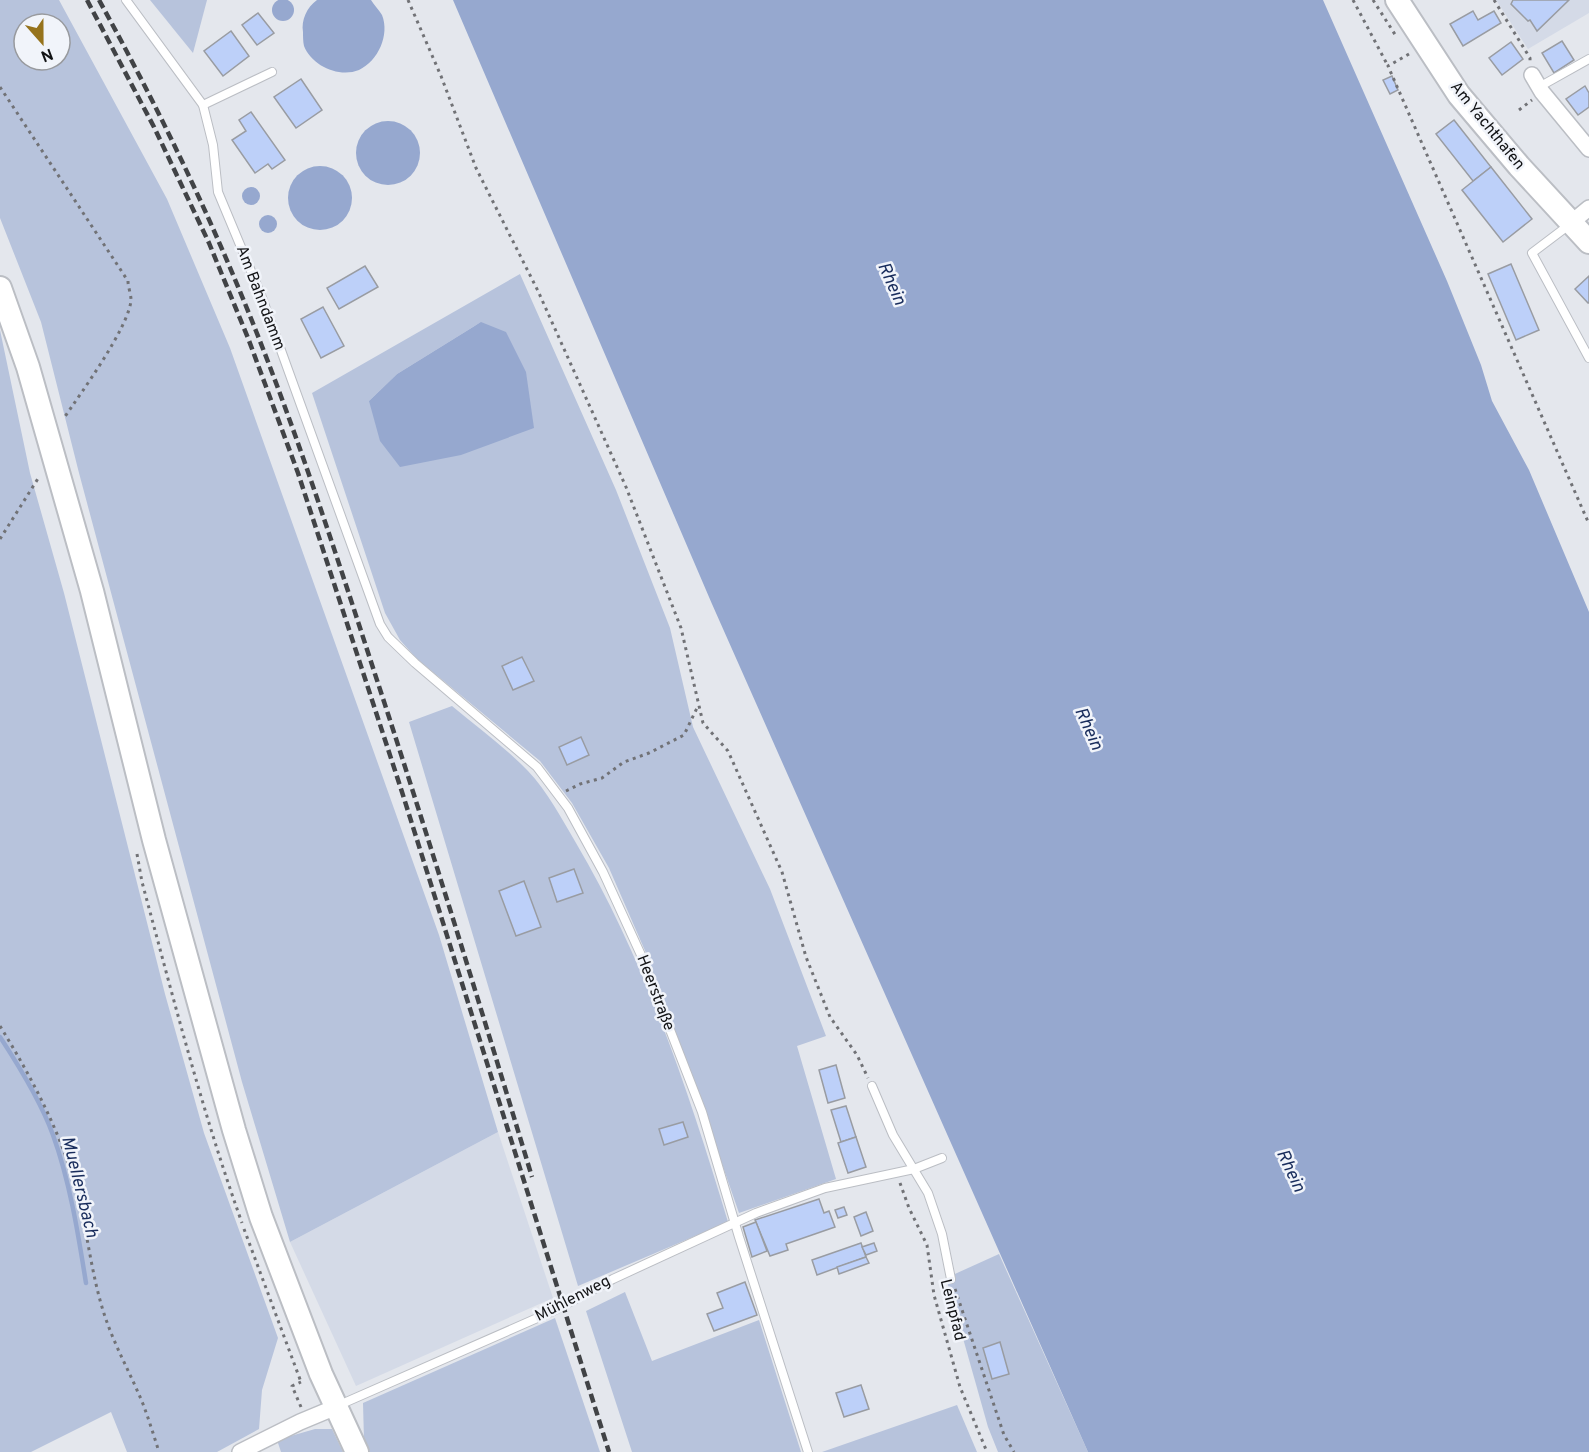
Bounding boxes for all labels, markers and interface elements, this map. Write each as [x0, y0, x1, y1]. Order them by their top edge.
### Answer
north arrow [12, 12, 72, 72]
text: N [38, 43, 56, 66]
street label: Am Yachthafen [1445, 78, 1529, 174]
street label: Am Bahndamm [231, 243, 289, 353]
water label: Rhein [871, 259, 911, 309]
water label: Rhein [1068, 704, 1108, 754]
street label: Heerstraße [631, 952, 679, 1034]
water label: Muellersbach [55, 1134, 103, 1240]
water label: Rhein [1270, 1146, 1310, 1196]
street label: Mühlenweg [532, 1272, 614, 1326]
street label: Leinpfad [935, 1277, 969, 1343]

